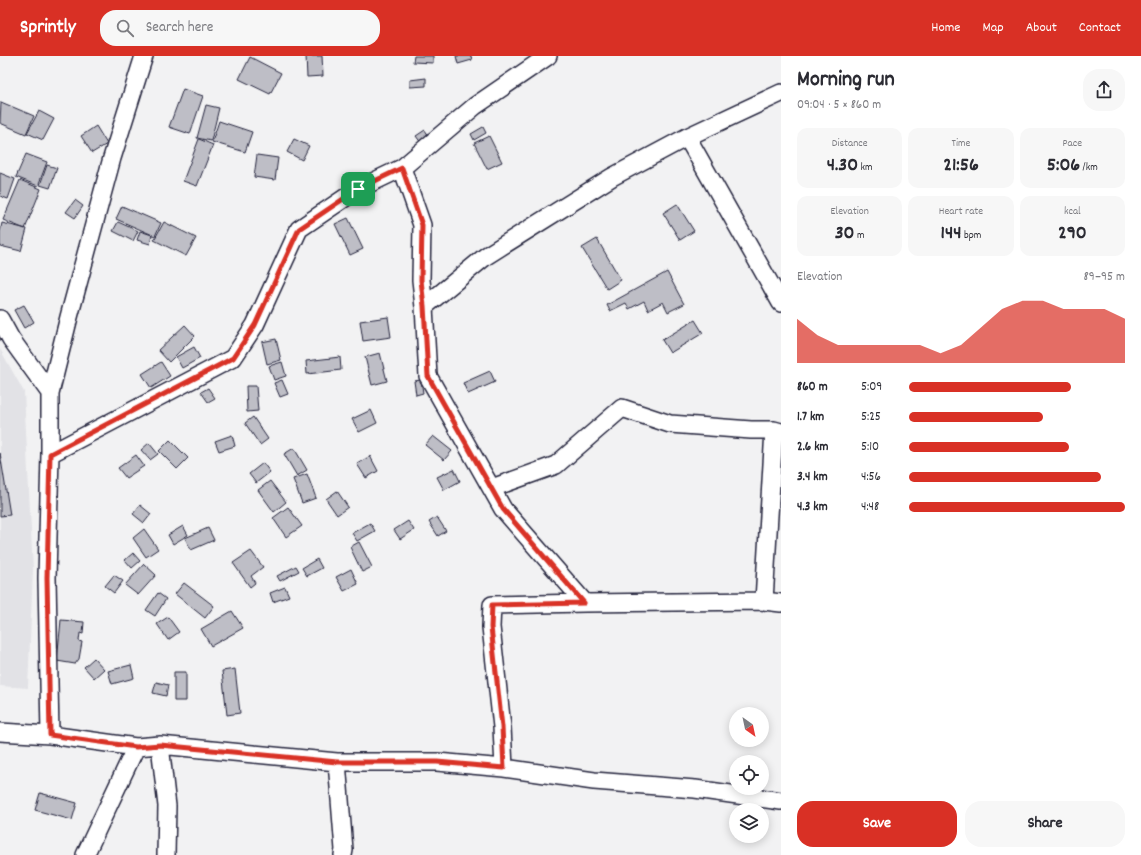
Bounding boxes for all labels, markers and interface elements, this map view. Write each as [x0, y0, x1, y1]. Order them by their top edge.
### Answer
search box [100, 10, 380, 46]
text: Sprintly [20, 15, 76, 42]
icon: search [114, 17, 136, 39]
text: Search here [146, 17, 213, 39]
text: Home [931, 18, 960, 38]
text: Map [982, 18, 1004, 38]
text: About [1026, 18, 1057, 38]
text: Contact [1079, 18, 1121, 38]
text: Morning run [797, 65, 895, 96]
button: share [1083, 69, 1125, 111]
text: 09:04 · 5 × 860 m [797, 96, 881, 115]
text: Distance [832, 136, 868, 152]
text: Time [952, 136, 970, 152]
text: Pace [1063, 136, 1082, 152]
text: 4.30 [827, 152, 858, 180]
text: 21:56 [943, 152, 979, 180]
text: 5:06 [1047, 152, 1080, 180]
text: km [858, 160, 873, 176]
text: /km [1080, 160, 1098, 176]
pin [341, 172, 375, 206]
icon: arrive [347, 178, 369, 200]
text: Elevation [831, 204, 869, 220]
text: Heart rate [939, 204, 983, 220]
text: kcal [1064, 204, 1081, 220]
text: 30 [835, 220, 855, 248]
text: 144 [941, 220, 962, 248]
text: 290 [1058, 220, 1087, 248]
text: m [855, 228, 865, 244]
text: bpm [962, 228, 981, 244]
text: Elevation [797, 268, 842, 287]
text: 89–95 m [1084, 268, 1125, 287]
text: 860 m [797, 378, 828, 397]
text: 5:09 [861, 378, 882, 397]
text: 1.7 km [797, 408, 824, 427]
text: 5:25 [861, 408, 881, 427]
text: 2.6 km [797, 438, 828, 457]
text: 5:10 [861, 438, 879, 457]
text: 3.4 km [797, 468, 828, 487]
text: 4:56 [861, 468, 881, 487]
text: 4.3 km [797, 498, 828, 517]
text: 4:48 [861, 498, 879, 517]
north arrow [729, 707, 769, 747]
map controls [729, 707, 769, 843]
button: locate [729, 755, 769, 795]
button: Save [797, 801, 957, 847]
button: Share [965, 801, 1125, 847]
button: layers [729, 803, 769, 843]

